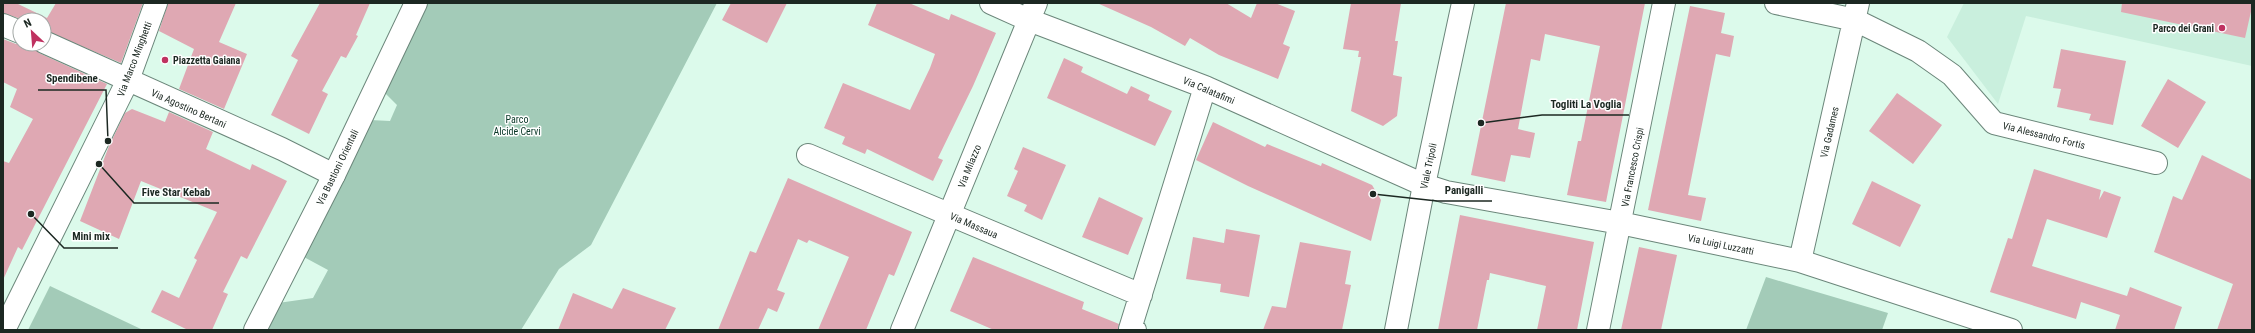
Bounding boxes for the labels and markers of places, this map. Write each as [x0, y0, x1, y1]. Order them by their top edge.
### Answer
place label: Parco dei Grani [2153, 23, 2214, 34]
marker: Parco dei Grani [2217, 23, 2227, 33]
marker: Piazzetta Gaiana [160, 55, 170, 65]
place label: Piazzetta Gaiana [173, 55, 241, 66]
callout: Spendibene [38, 67, 106, 90]
callout: Togliti La Voglia [1542, 92, 1629, 115]
callout: Panigalli [1437, 178, 1492, 201]
callout: Five Star Kebab [134, 180, 219, 203]
callout: Mini mix [64, 225, 118, 248]

